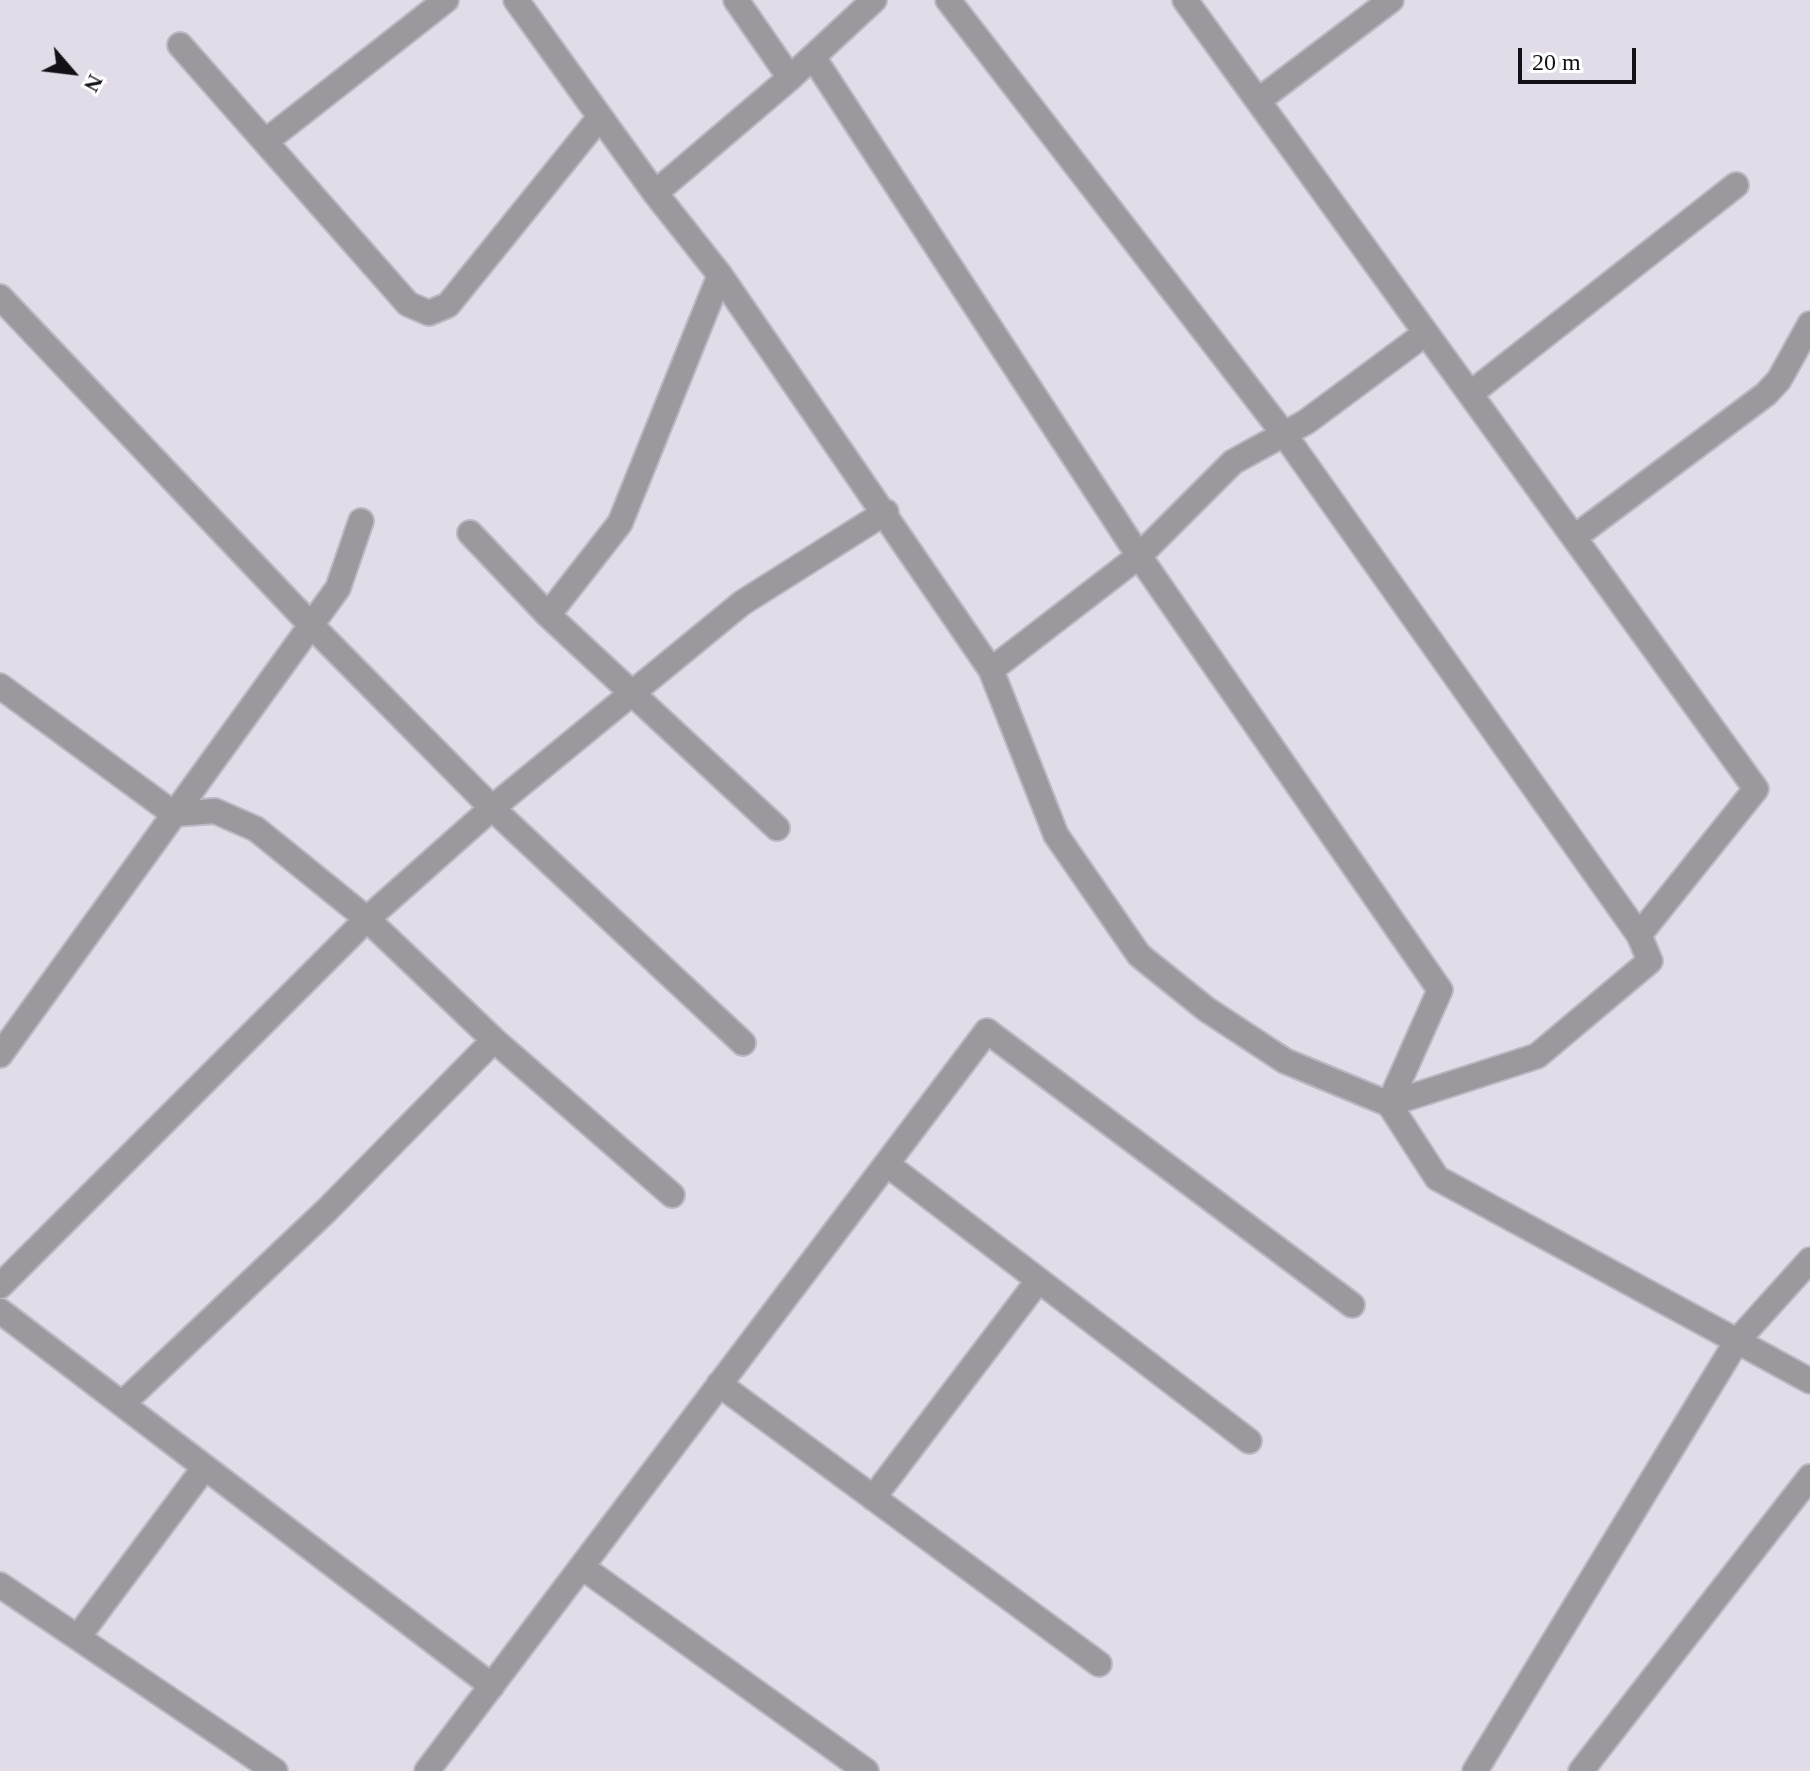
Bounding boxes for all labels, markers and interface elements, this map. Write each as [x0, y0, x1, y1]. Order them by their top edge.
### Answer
north arrow [32, 32, 112, 112]
scale bar [1522, 32, 1640, 82]
text: 20 m [1532, 49, 1581, 75]
text: N [79, 71, 108, 96]

